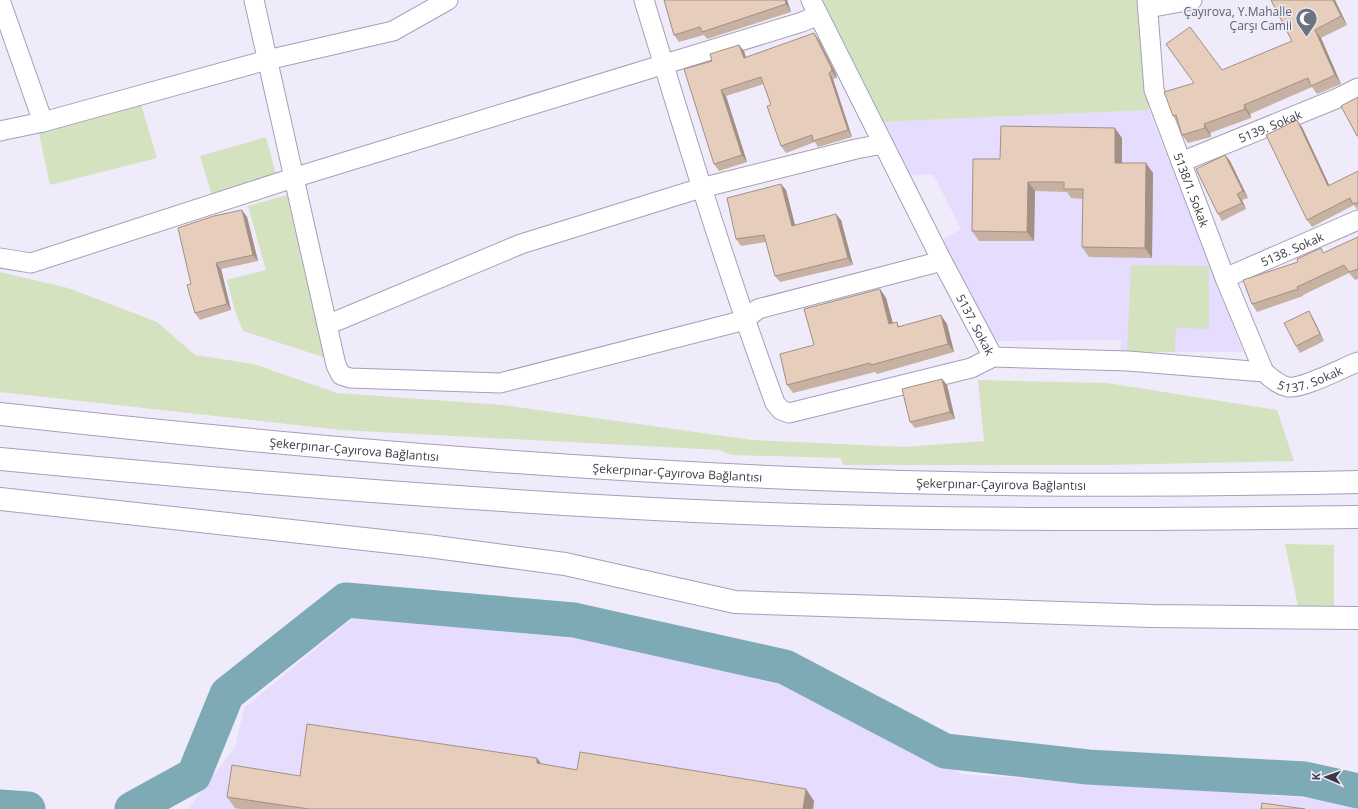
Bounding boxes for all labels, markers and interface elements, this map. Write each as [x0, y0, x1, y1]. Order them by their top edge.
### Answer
place label: Çayırova, Y.Mahalle Çarşı Camii [1184, 3, 1292, 34]
mosque icon: Çayırova, Y.Mahalle Çarşı Camii [1294, 5, 1320, 38]
street label: 5139. Sokak [1236, 105, 1305, 146]
street label: 5138/1. Sokak [1170, 150, 1214, 230]
street label: 5138. Sokak [1258, 227, 1327, 270]
street label: 5137. Sokak [953, 291, 999, 359]
street label: 5137. Sokak [1275, 361, 1346, 396]
street label: Şekerpınar-Çayırova Bağlantısı [269, 433, 440, 465]
street label: Şekerpınar-Çayırova Bağlantısı [592, 459, 763, 485]
street label: Şekerpınar-Çayırova Bağlantısı [916, 474, 1086, 493]
north arrow [1306, 757, 1346, 797]
text: K [1308, 772, 1323, 781]

